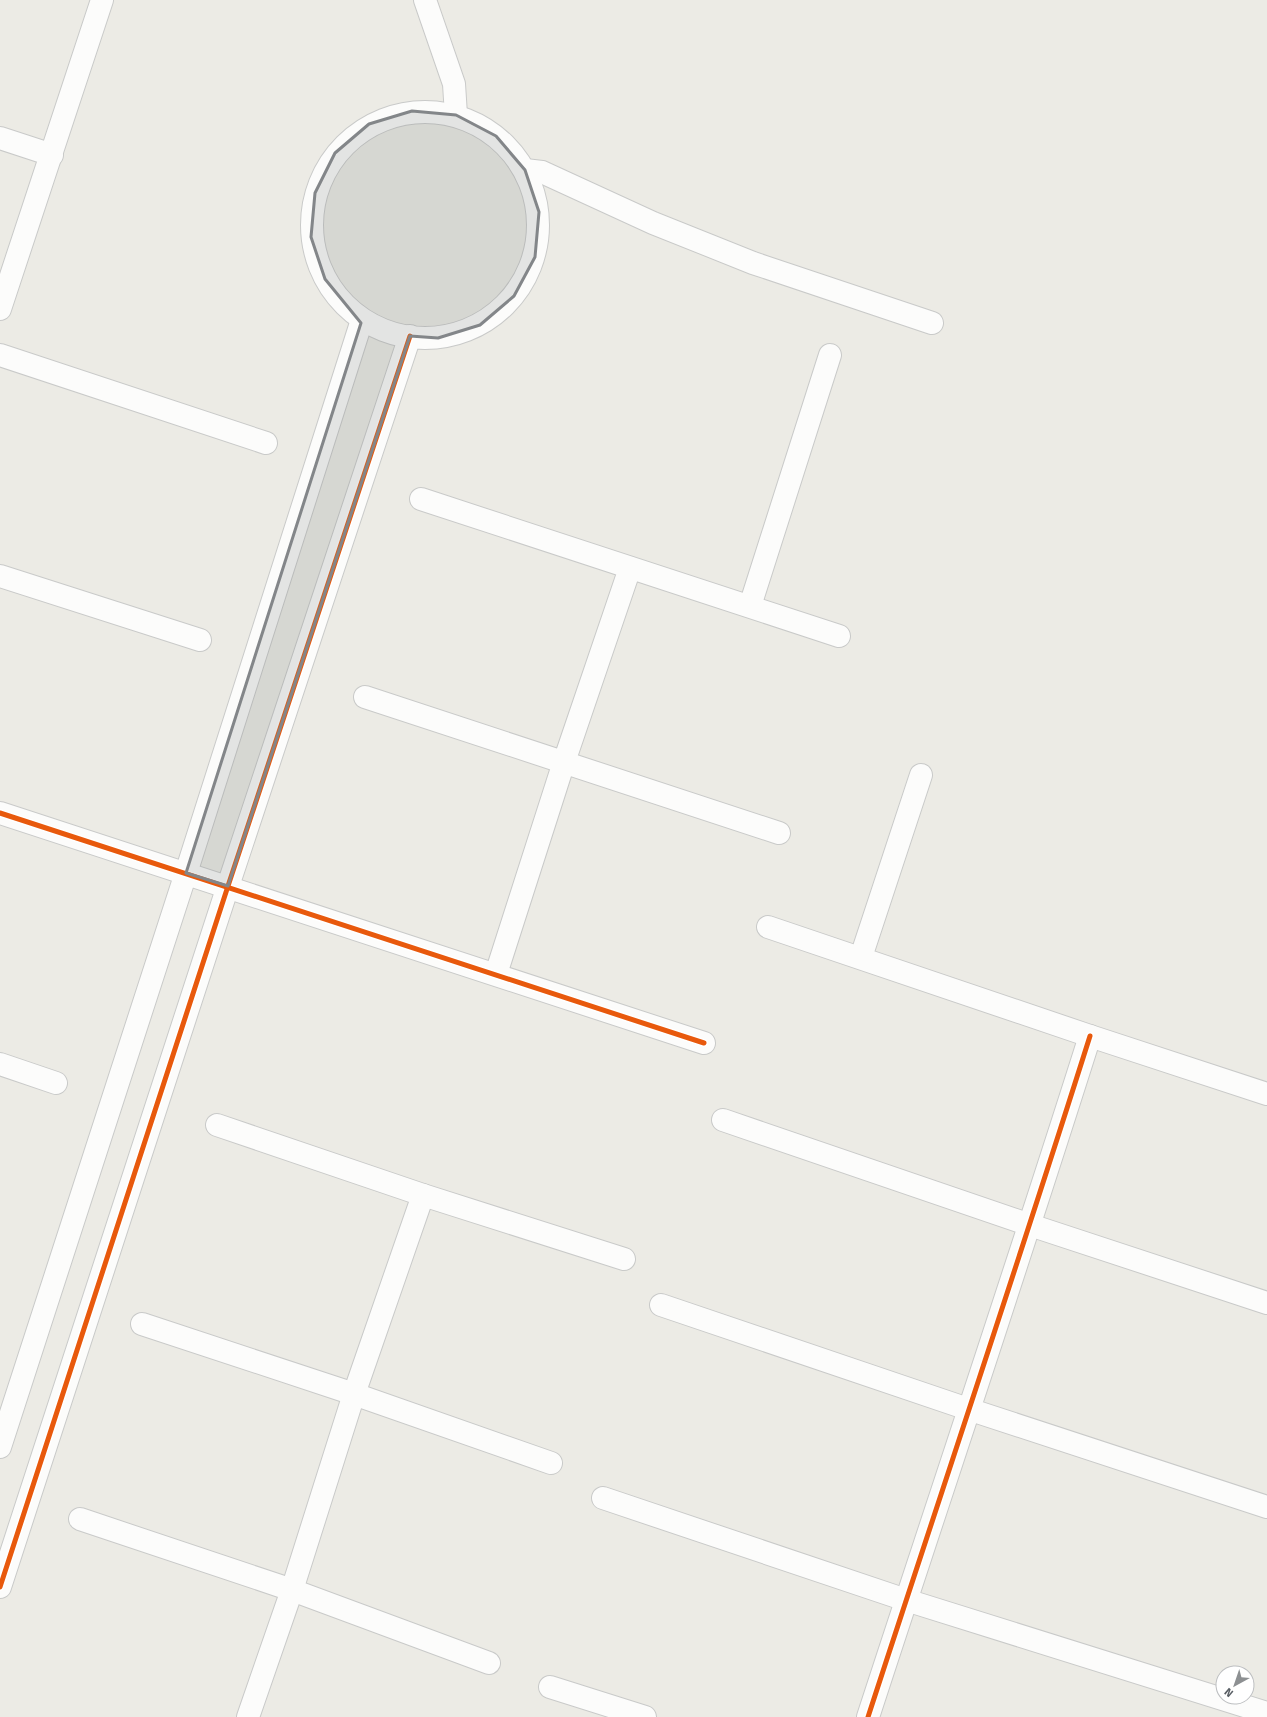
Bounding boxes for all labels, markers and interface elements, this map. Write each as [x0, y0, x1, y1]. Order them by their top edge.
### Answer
north arrow [1215, 1665, 1255, 1705]
text: N [1222, 1685, 1236, 1700]

